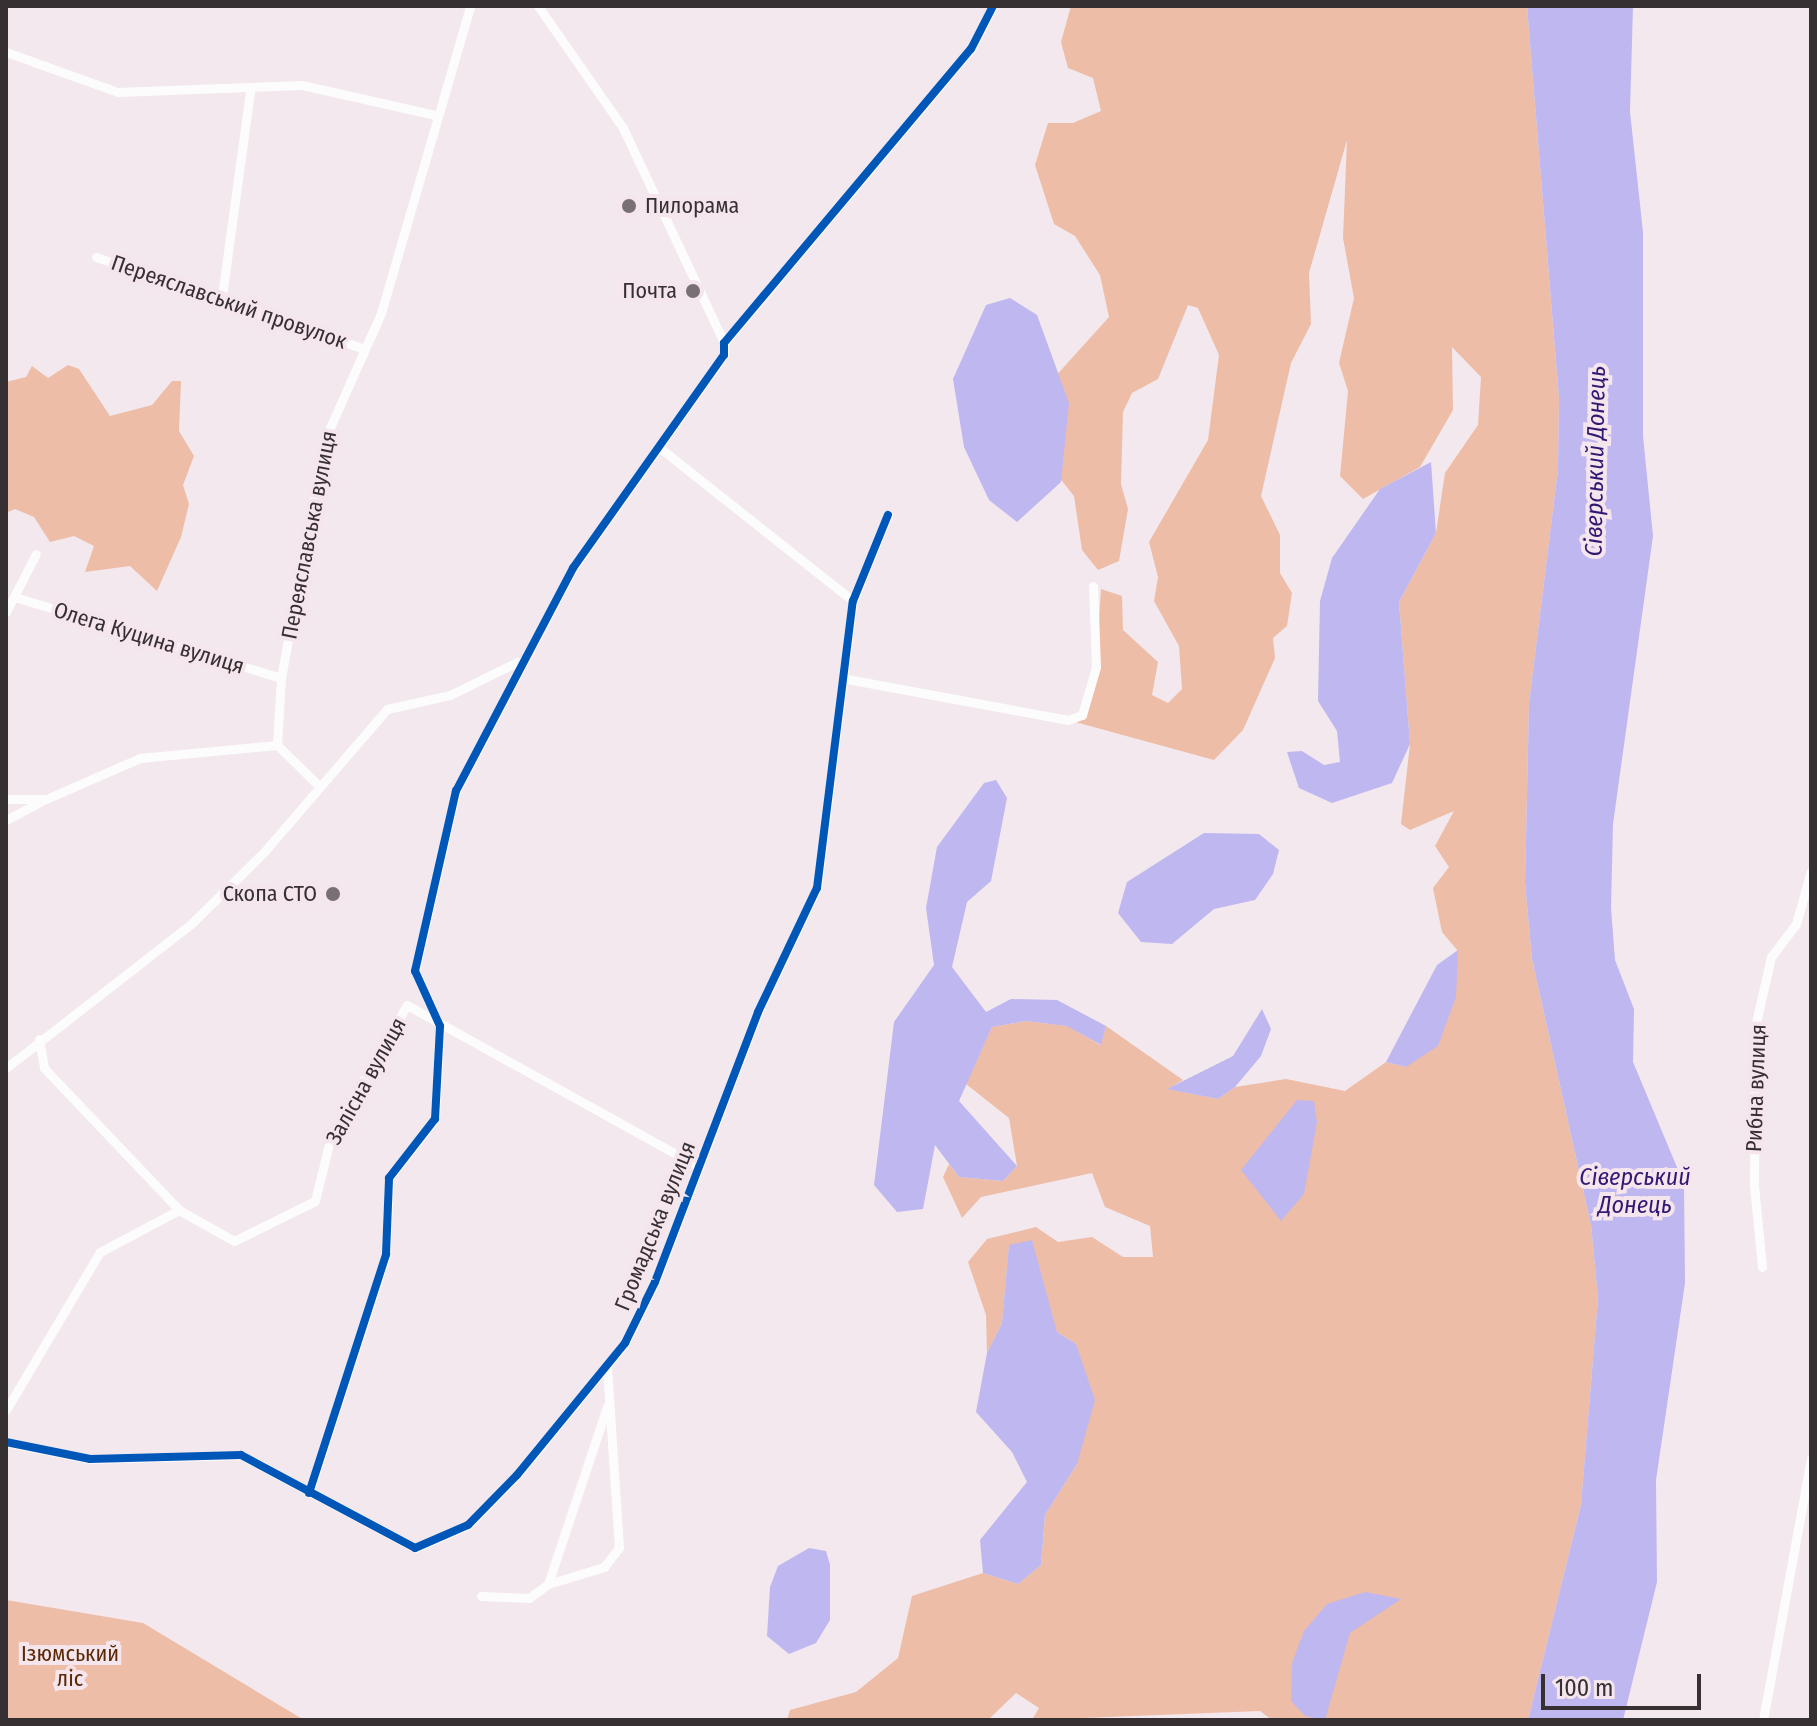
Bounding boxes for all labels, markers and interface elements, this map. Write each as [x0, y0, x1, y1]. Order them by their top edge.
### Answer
place label: Пилорама [645, 193, 739, 219]
marker: Пилорама [620, 197, 638, 215]
street label: Переяславський провулок [108, 249, 350, 355]
place label: Почта [622, 278, 677, 304]
marker: Почта [684, 282, 702, 300]
water label: Сіверський Донець [1580, 365, 1612, 557]
street label: Переяславська вулиця [276, 429, 342, 641]
street label: Олега Куцина вулиця [50, 596, 248, 680]
place label: Скопа СТО [223, 881, 317, 907]
marker: Скопа СТО [324, 885, 342, 903]
street label: Залісна вулиця [320, 1013, 412, 1149]
street label: Рибна вулиця [1741, 1024, 1771, 1152]
street label: Громадська вулиця [609, 1138, 701, 1314]
water label: Сіверський Донець [1579, 1164, 1691, 1220]
park label: Ізюмський ліс [21, 1640, 119, 1692]
scale bar [1545, 1658, 1705, 1708]
text: 100 m [1555, 1674, 1613, 1702]

